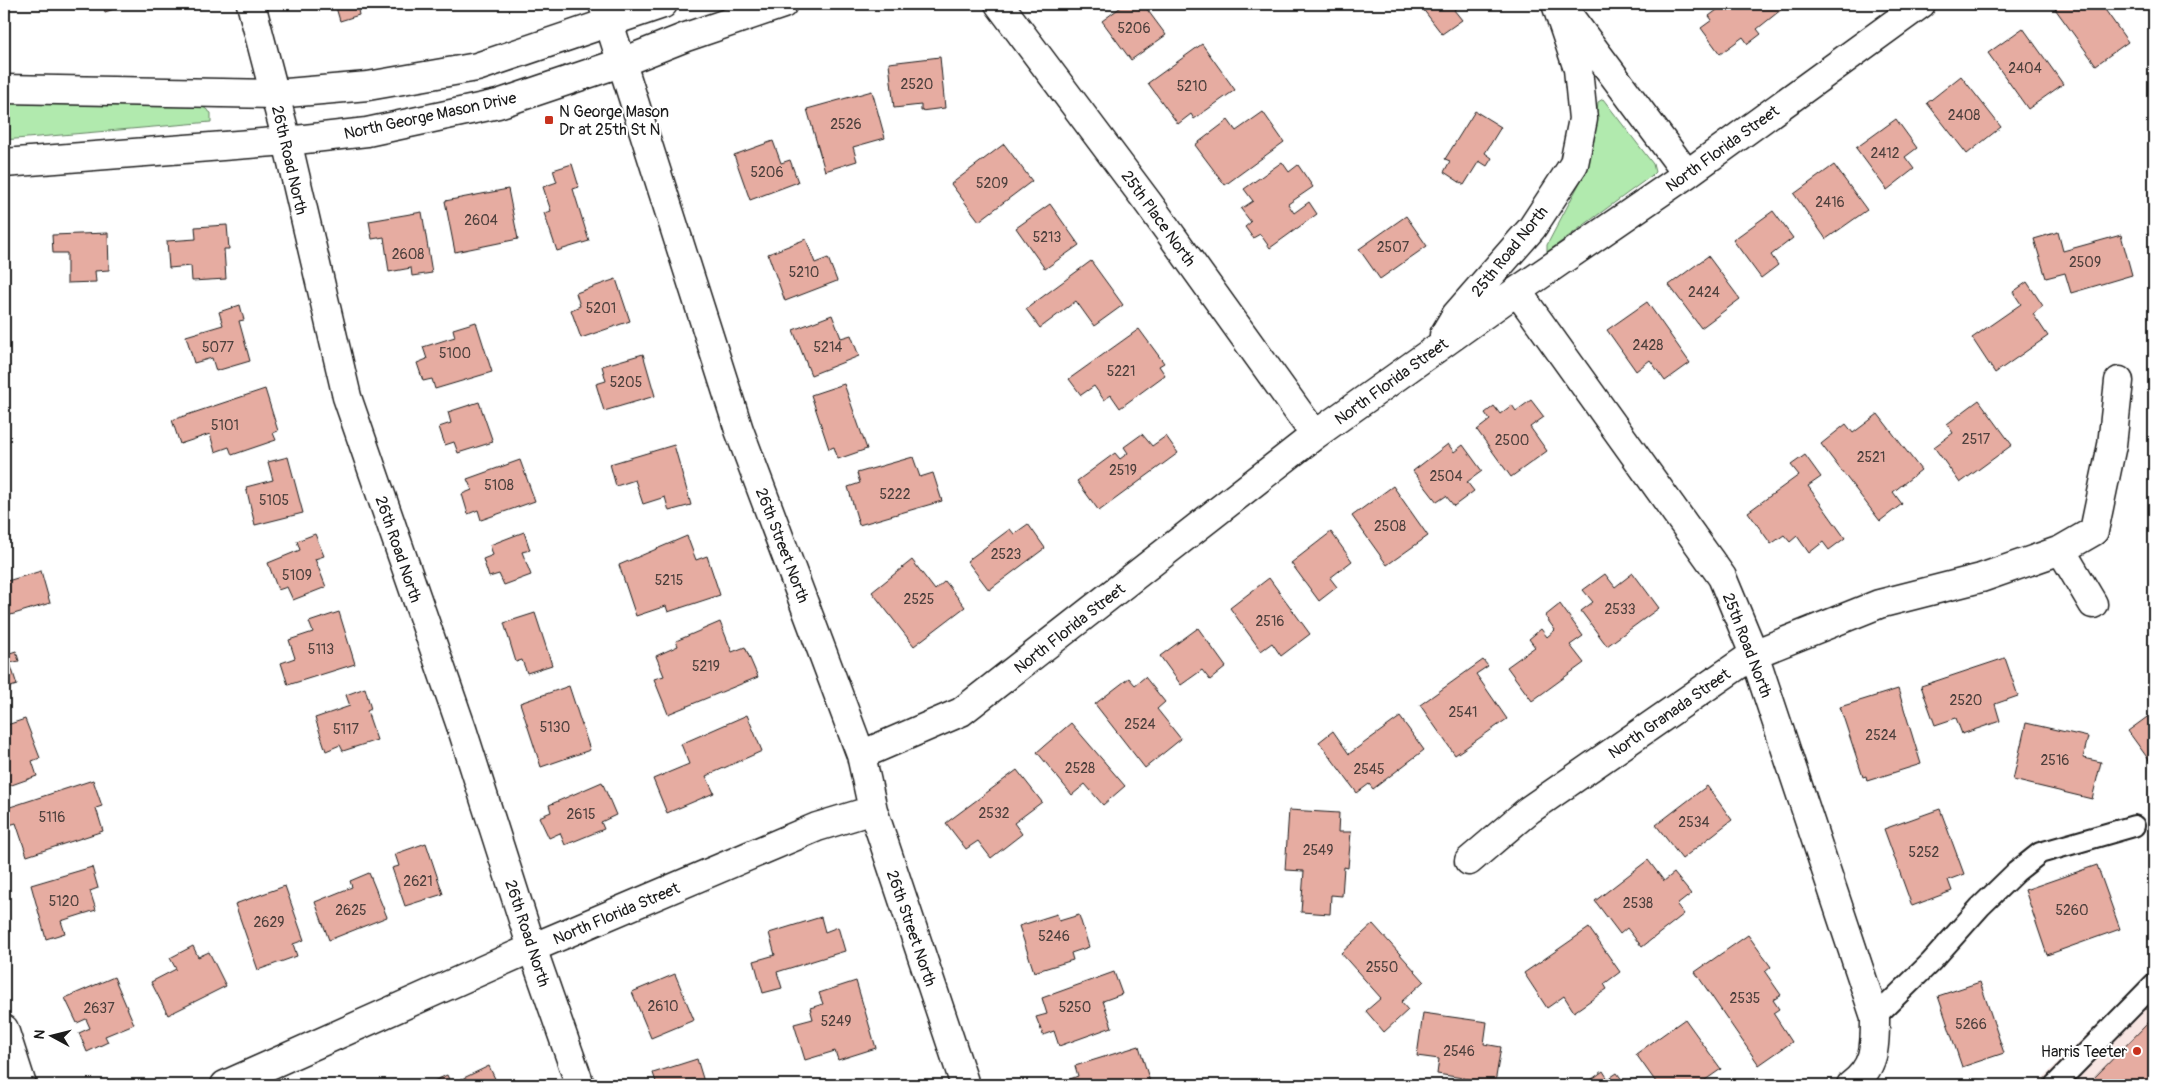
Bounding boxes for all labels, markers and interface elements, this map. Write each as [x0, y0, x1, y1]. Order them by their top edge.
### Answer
house number: 5206 [1117, 20, 1151, 37]
house number: 2404 [2008, 60, 2042, 77]
house number: 2520 [901, 76, 933, 93]
house number: 5210 [1177, 78, 1207, 95]
street label: North George Mason Drive [342, 88, 518, 144]
street label: North Florida Street [1662, 101, 1784, 197]
place label: N George Mason Dr at 25th St N [559, 102, 669, 140]
street label: 26th Road North [267, 104, 311, 217]
house number: 2408 [1948, 107, 1980, 124]
marker: N George Mason Dr at 25th St N [543, 114, 555, 126]
house number: 2526 [830, 116, 862, 133]
house number: 2412 [1870, 145, 1900, 162]
house number: 5206 [750, 164, 784, 181]
street label: 25th Place North [1117, 167, 1200, 270]
house number: 5209 [976, 175, 1008, 192]
house number: 2416 [1815, 194, 1845, 211]
street label: 25th Road North [1467, 202, 1552, 301]
house number: 2604 [464, 212, 498, 229]
house number: 5213 [1033, 229, 1062, 246]
house number: 2507 [1377, 239, 1410, 256]
house number: 2608 [392, 246, 424, 263]
house number: 2509 [2069, 254, 2101, 271]
house number: 5210 [789, 264, 819, 281]
house number: 2424 [1688, 284, 1720, 301]
house number: 5201 [586, 300, 616, 317]
street label: North Florida Street [1331, 334, 1453, 430]
house number: 2428 [1633, 337, 1663, 354]
house number: 5077 [202, 339, 235, 356]
house number: 5214 [813, 339, 843, 356]
house number: 5100 [439, 345, 471, 362]
house number: 5221 [1107, 363, 1135, 380]
house number: 5205 [610, 374, 642, 391]
house number: 5101 [211, 417, 239, 434]
house number: 2517 [1962, 431, 1991, 448]
house number: 2500 [1495, 432, 1529, 449]
house number: 2521 [1857, 449, 1885, 466]
house number: 2519 [1109, 462, 1137, 479]
house number: 2504 [1429, 468, 1463, 485]
house number: 5108 [484, 477, 514, 494]
street label: 26th Street North [751, 485, 813, 606]
house number: 5222 [879, 486, 911, 503]
house number: 5105 [259, 492, 289, 509]
street label: 26th Road North [370, 493, 426, 605]
house number: 2508 [1374, 518, 1406, 535]
house number: 2523 [991, 546, 1021, 563]
house number: 5109 [282, 567, 312, 584]
house number: 5215 [655, 572, 683, 589]
street label: North Florida Street [1010, 579, 1130, 678]
street label: 25th Road North [1718, 590, 1776, 701]
house number: 2525 [904, 591, 934, 608]
house number: 2533 [1604, 601, 1636, 618]
house number: 2516 [1255, 613, 1285, 630]
house number: 5113 [308, 641, 334, 658]
house number: 5219 [692, 658, 720, 675]
street label: North Granada Street [1605, 664, 1735, 763]
house number: 2520 [1950, 692, 1982, 709]
house number: 2541 [1448, 704, 1478, 721]
house number: 2524 [1124, 716, 1156, 733]
house number: 5130 [540, 719, 570, 736]
house number: 5117 [333, 721, 360, 738]
house number: 2524 [1865, 727, 1897, 744]
house number: 2516 [2040, 752, 2070, 769]
house number: 2528 [1065, 760, 1095, 777]
house number: 2545 [1353, 761, 1385, 778]
house number: 2532 [978, 805, 1010, 822]
house number: 2615 [566, 806, 596, 823]
house number: 5116 [39, 809, 65, 826]
house number: 2534 [1678, 814, 1710, 831]
house number: 2549 [1303, 842, 1333, 859]
house number: 5252 [1909, 844, 1940, 861]
street label: 26th Street North [882, 868, 940, 989]
house number: 2621 [403, 873, 433, 890]
street label: 26th Road North [500, 877, 554, 989]
street label: North Florida Street [550, 878, 683, 950]
house number: 5120 [49, 893, 79, 910]
house number: 2538 [1623, 895, 1653, 912]
house number: 2625 [335, 902, 367, 919]
house number: 5260 [2055, 902, 2089, 919]
house number: 2629 [253, 914, 285, 931]
house number: 5246 [1038, 928, 1070, 945]
house number: 2550 [1366, 959, 1398, 976]
house number: 2535 [1730, 990, 1760, 1007]
house number: 2610 [647, 998, 679, 1015]
house number: 5250 [1059, 999, 1091, 1016]
house number: 2637 [83, 1000, 115, 1017]
north arrow [28, 1012, 78, 1062]
house number: 5249 [821, 1013, 851, 1030]
house number: 5266 [1955, 1016, 1987, 1033]
text: N [31, 1029, 49, 1040]
place label: Harris Teeter [2041, 1042, 2127, 1062]
house number: 2546 [1443, 1043, 1475, 1060]
marker: Harris Teeter [2131, 1045, 2143, 1057]

